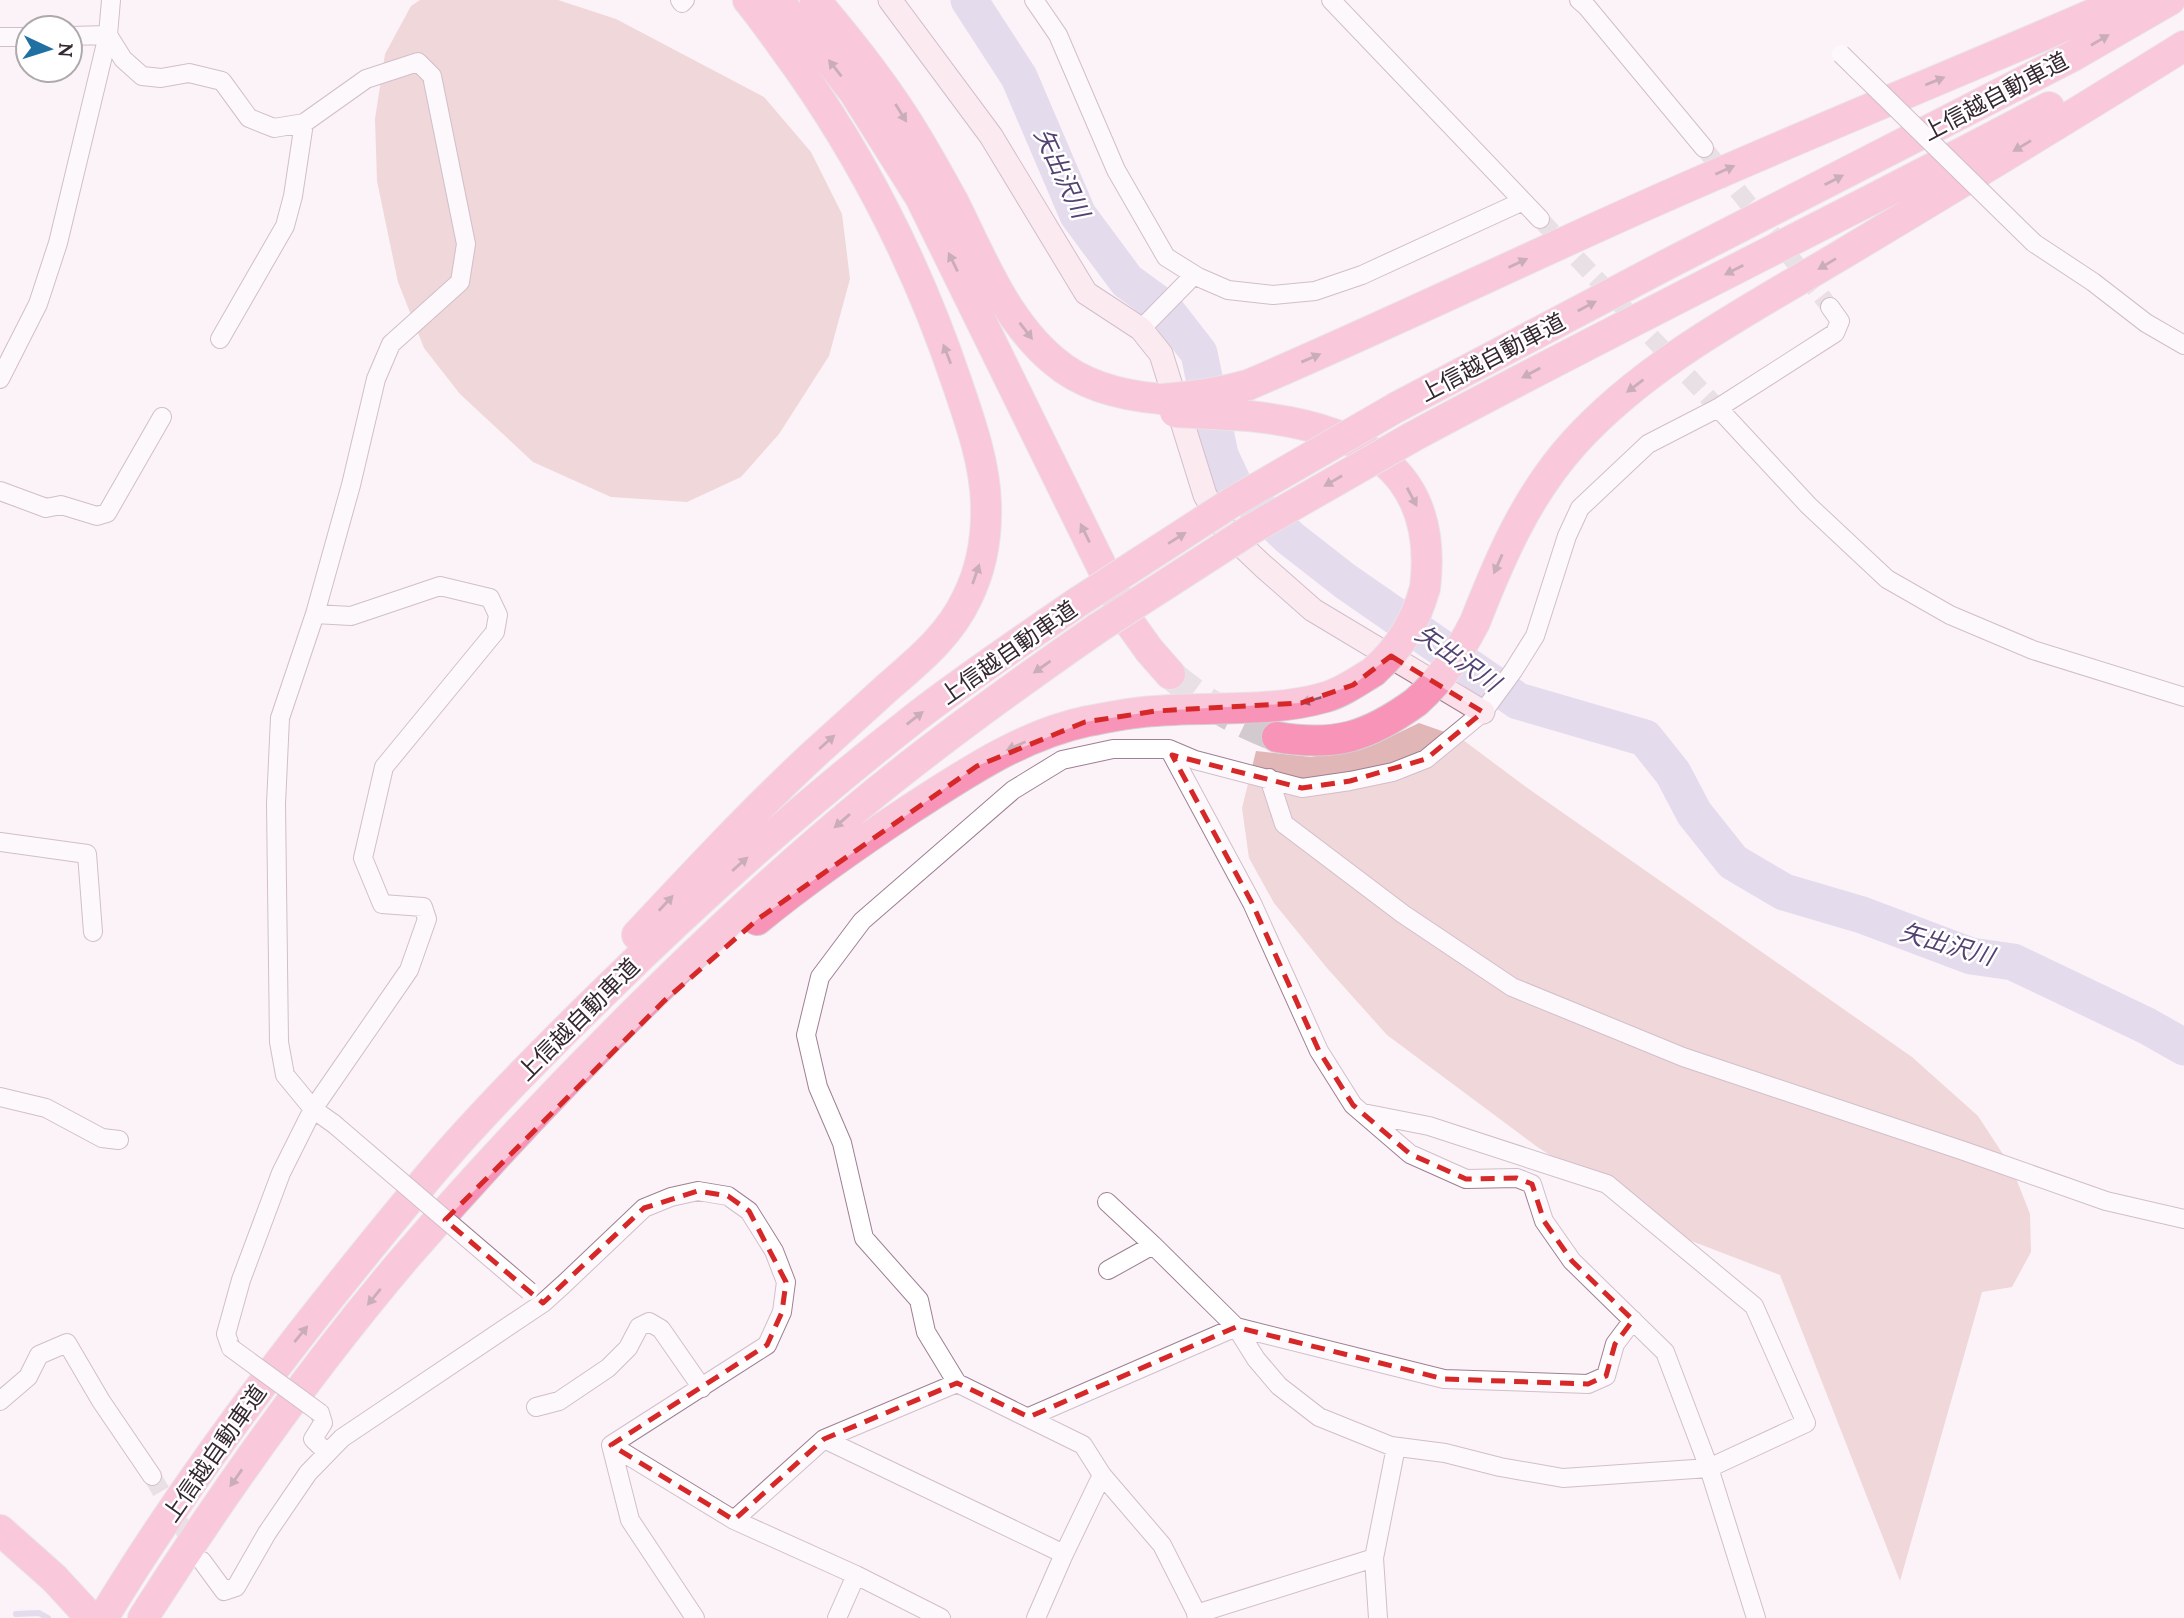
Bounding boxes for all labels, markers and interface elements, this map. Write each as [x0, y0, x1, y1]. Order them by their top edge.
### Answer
north arrow [14, 14, 84, 84]
one-way arrow [2090, 34, 2110, 46]
text: N [53, 42, 78, 59]
street label: 上信越自動車道 [1917, 45, 2073, 147]
one-way arrow [829, 59, 843, 77]
one-way arrow [1924, 75, 1945, 86]
one-way arrow [895, 103, 908, 122]
water label: 矢出沢川 [1028, 123, 1098, 226]
one-way arrow [2012, 139, 2031, 152]
one-way arrow [1715, 164, 1736, 175]
one-way arrow [1824, 174, 1843, 186]
one-way arrow [947, 252, 959, 272]
one-way arrow [1508, 257, 1528, 269]
one-way arrow [1817, 257, 1836, 270]
one-way arrow [1724, 264, 1744, 275]
one-way arrow [1577, 300, 1597, 312]
street label: 上信越自動車道 [1414, 306, 1570, 408]
one-way arrow [1018, 322, 1033, 340]
one-way arrow [941, 343, 952, 364]
one-way arrow [1301, 352, 1321, 364]
one-way arrow [1521, 367, 1541, 379]
one-way arrow [1626, 379, 1645, 393]
one-way arrow [1323, 475, 1342, 487]
one-way arrow [1406, 488, 1418, 507]
one-way arrow [1079, 523, 1090, 543]
one-way arrow [1167, 531, 1186, 544]
one-way arrow [1492, 554, 1504, 574]
one-way arrow [971, 564, 982, 585]
street label: 上信越自動車道 [934, 594, 1082, 710]
water label: 矢出沢川 [1410, 618, 1509, 700]
one-way arrow [1033, 660, 1051, 674]
one-way arrow [1300, 695, 1322, 706]
one-way arrow [905, 711, 923, 726]
one-way arrow [818, 735, 835, 751]
one-way arrow [1006, 740, 1026, 752]
one-way arrow [834, 813, 851, 828]
one-way arrow [731, 856, 749, 872]
one-way arrow [658, 895, 674, 912]
water label: 矢出沢川 [1897, 916, 2000, 973]
street label: 上信越自動車道 [511, 952, 645, 1086]
one-way arrow [367, 1287, 382, 1305]
one-way arrow [293, 1325, 308, 1343]
street label: 上信越自動車道 [156, 1379, 272, 1527]
one-way arrow [229, 1468, 243, 1487]

